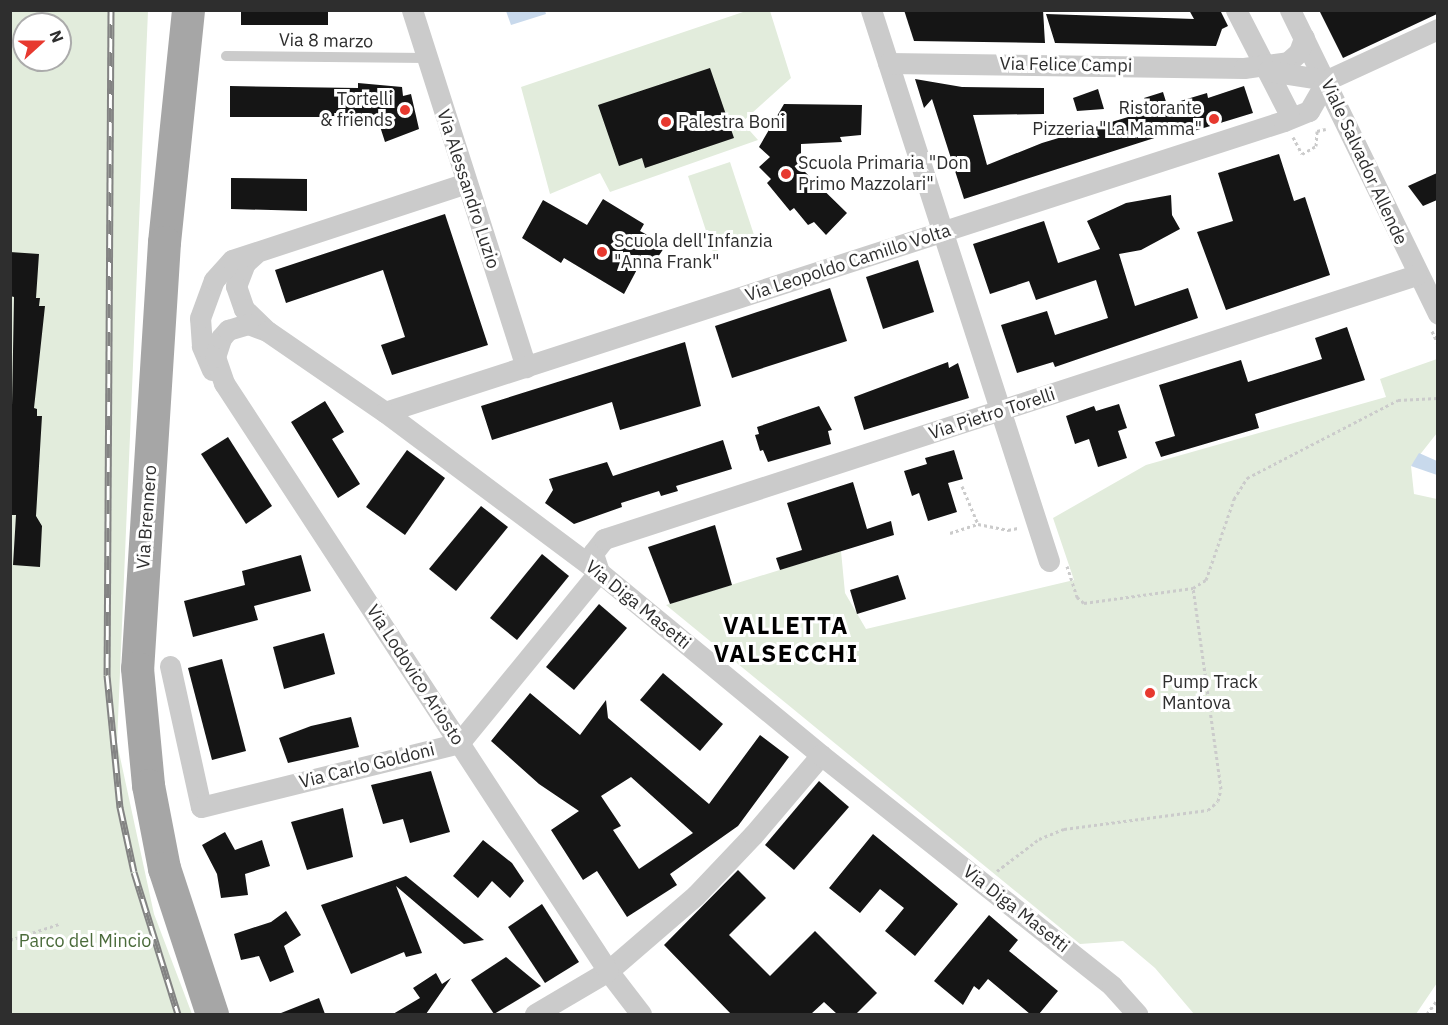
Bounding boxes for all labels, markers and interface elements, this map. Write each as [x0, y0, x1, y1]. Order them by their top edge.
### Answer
north arrow [12, 12, 72, 72]
text: N [46, 27, 68, 45]
street label: Via 8 marzo [279, 29, 373, 53]
street label: Via Felice Campi [999, 53, 1133, 77]
street label: Viale Salvador Allende [1316, 76, 1412, 248]
place label: Tortelli & friends [320, 89, 393, 132]
place label: Ristorante Pizzeria "La Mamma" [1032, 98, 1202, 140]
marker: Tortelli & friends [398, 103, 412, 117]
street label: Via Alessandro Luzio [432, 107, 504, 271]
place label: Palestra Boni [678, 111, 785, 133]
marker: Ristorante Pizzeria "La Mamma" [1207, 112, 1221, 126]
marker: Palestra Boni [659, 115, 673, 129]
place label: Scuola Primaria "Don Primo Mazzolari" [798, 153, 969, 195]
marker: Scuola Primaria "Don Primo Mazzolari" [779, 167, 793, 181]
street label: Via Leopoldo Camillo Volta [743, 220, 953, 306]
place label: Scuola dell'Infanzia "Anna Frank" [614, 231, 773, 274]
marker: Scuola dell'Infanzia "Anna Frank" [595, 245, 609, 259]
street label: Via Pietro Torelli [926, 383, 1058, 445]
street label: Via Brennero [133, 464, 161, 570]
street label: Via Diga Masetti [581, 556, 695, 654]
street label: Via Lodovico Ariosto [362, 601, 468, 749]
district label: VALLETTA VALSECCHI [713, 612, 859, 668]
place label: Pump Track Mantova [1162, 672, 1258, 714]
marker: Pump Track Mantova [1143, 686, 1157, 700]
street label: Via Carlo Goldoni [297, 739, 437, 793]
street label: Via Diga Masetti [959, 861, 1073, 957]
park label: Parco del Mincio [19, 930, 151, 952]

